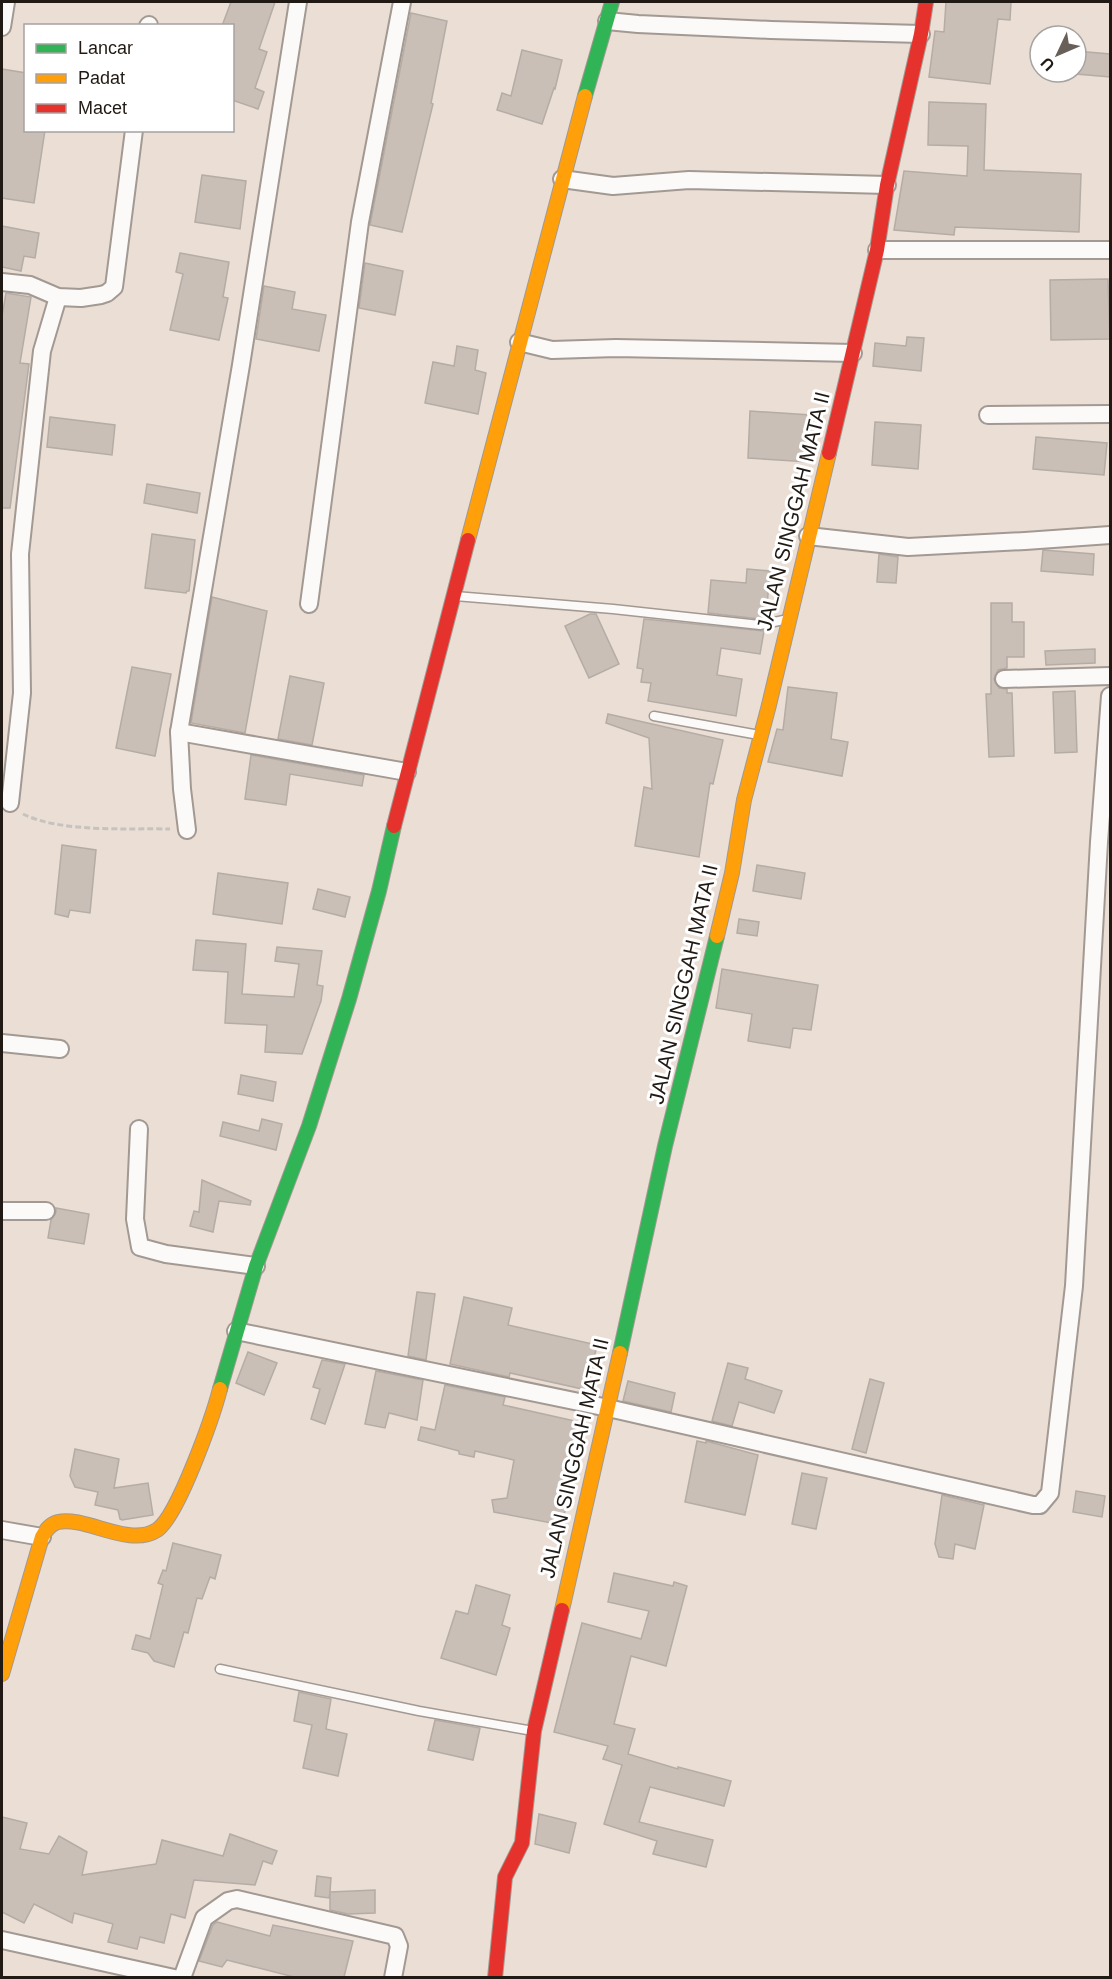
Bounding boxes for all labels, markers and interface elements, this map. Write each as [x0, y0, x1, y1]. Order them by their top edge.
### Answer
legend [24, 24, 234, 132]
north arrow [1028, 24, 1088, 84]
text: Lancar [78, 38, 133, 58]
text: U [1037, 54, 1058, 74]
text: Padat [78, 68, 125, 88]
text: Macet [78, 98, 127, 118]
street label: JALAN SINGGAH MATA II [752, 389, 834, 633]
street label: JALAN SINGGAH MATA II [644, 862, 722, 1106]
street label: JALAN SINGGAH MATA II [535, 1336, 613, 1580]

